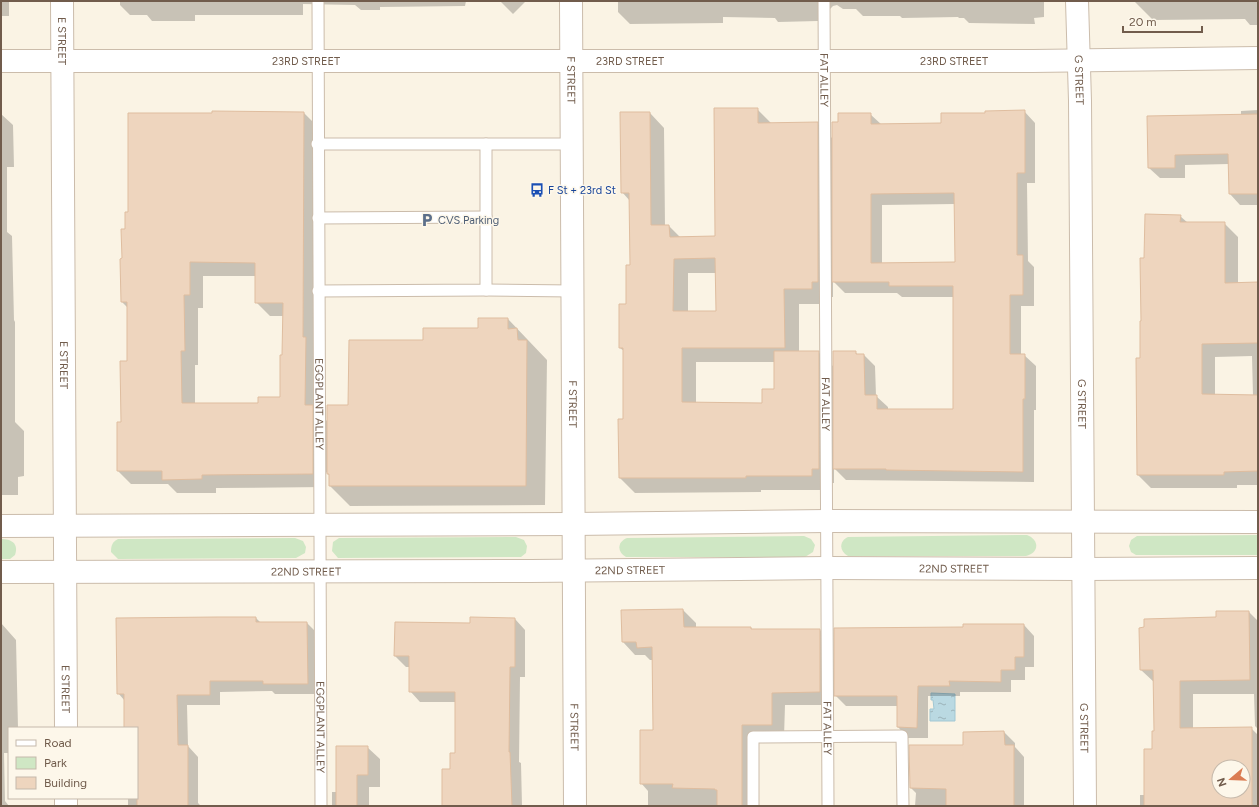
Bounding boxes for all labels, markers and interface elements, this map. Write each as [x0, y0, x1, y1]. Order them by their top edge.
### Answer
scale bar [1123, 8, 1202, 34]
text: 20 m [1129, 15, 1157, 29]
street label: E STREET [56, 17, 69, 65]
street label: FAT ALLEY [818, 53, 831, 107]
street label: 23RD STREET [272, 55, 340, 68]
street label: 23RD STREET [596, 55, 664, 68]
street label: 23RD STREET [920, 55, 988, 68]
street label: G STREET [1072, 55, 1087, 105]
street label: F STREET [565, 56, 578, 104]
bus stop icon: F St + 23rd St [529, 182, 545, 198]
place label: F St + 23rd St [548, 184, 616, 197]
parking icon: CVS Parking [419, 212, 435, 228]
place label: CVS Parking [438, 214, 499, 227]
street label: E STREET [57, 341, 71, 389]
street label: EGGPLANT ALLEY [313, 358, 326, 450]
street label: FAT ALLEY [819, 377, 833, 431]
street label: G STREET [1075, 379, 1089, 429]
street label: F STREET [566, 380, 580, 428]
street label: 22ND STREET [919, 562, 989, 575]
street label: 22ND STREET [595, 563, 665, 577]
street label: 22ND STREET [271, 565, 341, 578]
street label: E STREET [59, 665, 72, 713]
street label: EGGPLANT ALLEY [314, 681, 327, 773]
street label: FAT ALLEY [821, 701, 834, 755]
street label: F STREET [568, 703, 581, 751]
street label: G STREET [1078, 703, 1091, 753]
legend [8, 727, 138, 799]
text: Road [44, 736, 72, 750]
text: Park [44, 756, 67, 770]
north arrow [1211, 759, 1251, 799]
text: Building [44, 776, 87, 790]
text: N [1214, 776, 1230, 788]

